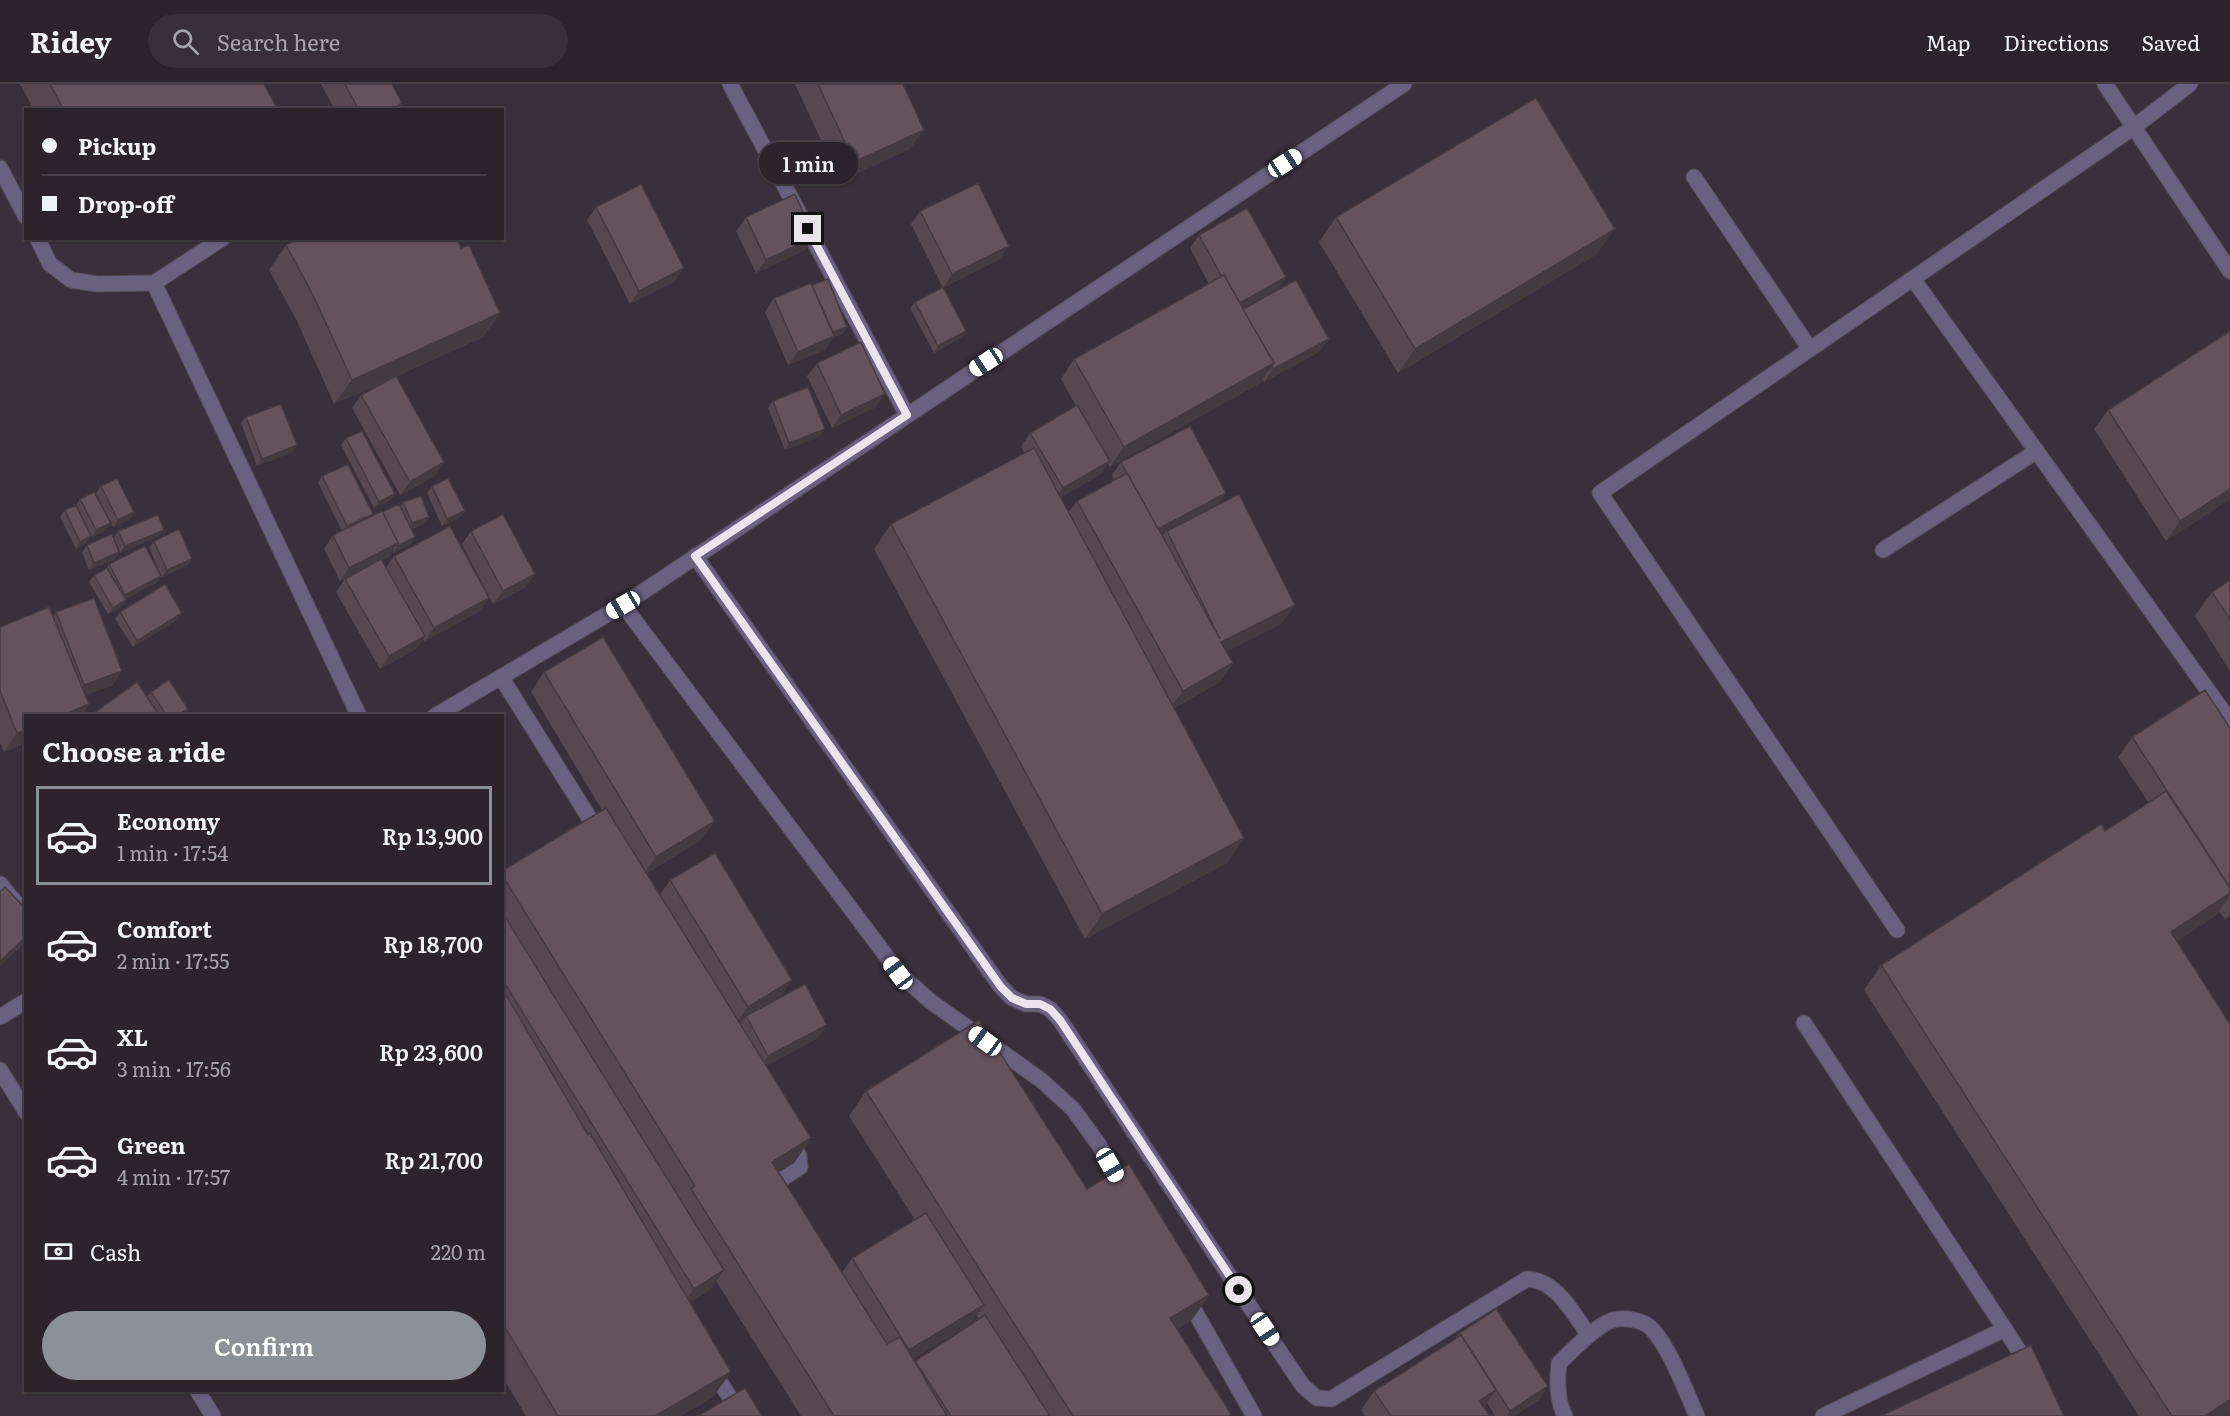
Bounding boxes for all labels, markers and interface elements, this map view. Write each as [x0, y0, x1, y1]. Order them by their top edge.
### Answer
search box [148, 14, 568, 68]
text: Ridey [30, 20, 112, 62]
icon: search [169, 25, 202, 58]
text: Search here [217, 25, 340, 58]
text: Map [1926, 26, 1971, 57]
text: Directions [2004, 26, 2109, 57]
text: Saved [2142, 26, 2200, 57]
text: Pickup [78, 129, 156, 162]
callout: 1 min [758, 142, 858, 184]
car [1265, 146, 1305, 180]
text: 1 min [782, 148, 835, 178]
text: Drop-off [78, 187, 174, 220]
route end [794, 215, 821, 242]
car [966, 345, 1006, 379]
car [603, 588, 643, 622]
text: Choose a ride [42, 730, 225, 770]
text: Economy [117, 804, 220, 837]
icon: car [45, 809, 99, 863]
text: Rp 13,900 [382, 819, 483, 852]
text: 1 min · 17:54 [117, 837, 228, 867]
text: Comfort [117, 912, 212, 945]
icon: car [45, 917, 99, 971]
text: Rp 18,700 [383, 927, 483, 960]
text: 2 min · 17:55 [117, 945, 229, 975]
car [880, 953, 916, 993]
text: XL [117, 1020, 148, 1053]
car [965, 1023, 1005, 1059]
icon: car [45, 1025, 99, 1079]
text: Rp 23,600 [379, 1035, 483, 1068]
text: 3 min · 17:56 [117, 1053, 231, 1083]
text: Green [117, 1128, 186, 1161]
icon: car [45, 1133, 99, 1187]
text: Rp 21,700 [384, 1143, 483, 1176]
car [1093, 1145, 1127, 1185]
text: 4 min · 17:57 [117, 1161, 230, 1191]
icon: cash [42, 1235, 75, 1268]
text: Cash [90, 1235, 141, 1268]
text: 220 m [431, 1236, 486, 1266]
route start [1225, 1276, 1252, 1303]
car [1247, 1309, 1283, 1349]
button: Confirm [42, 1311, 486, 1380]

